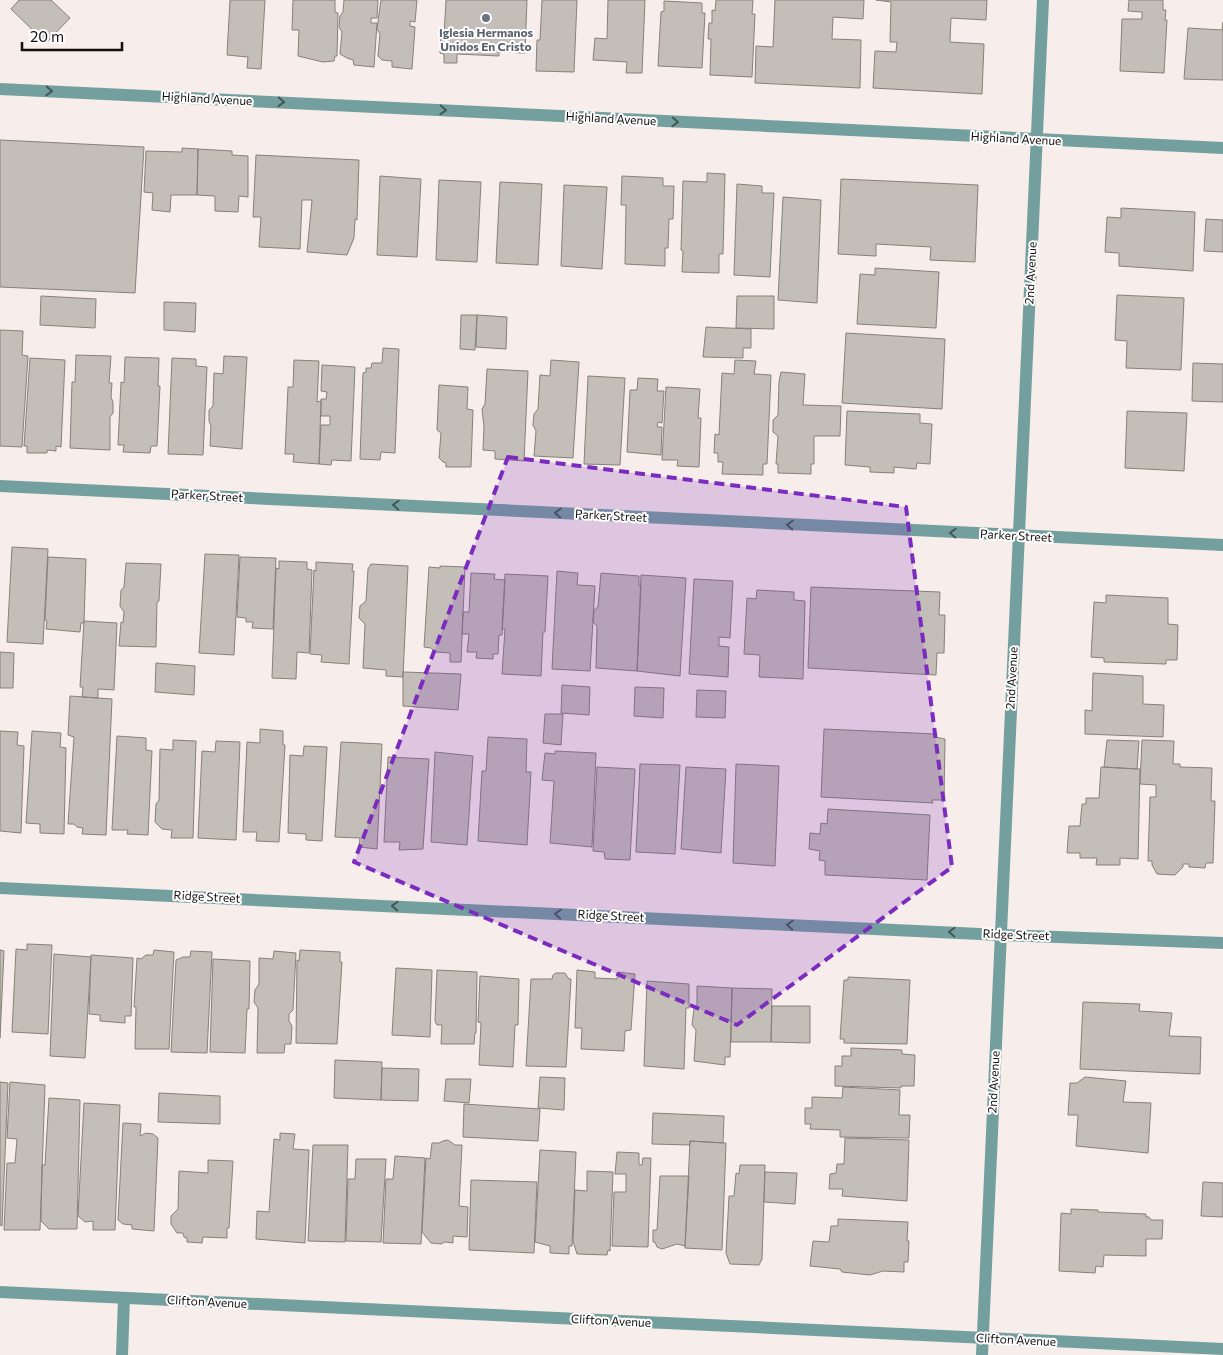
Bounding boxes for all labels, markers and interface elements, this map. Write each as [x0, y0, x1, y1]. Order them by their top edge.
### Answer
marker: Iglesia Hermanos Unidos En Cristo [480, 12, 492, 24]
scale bar [22, 20, 122, 52]
place label: Iglesia Hermanos Unidos En Cristo [439, 25, 533, 53]
text: 20 m [30, 27, 64, 45]
one-way arrow [45, 86, 53, 96]
street label: Highland Avenue [161, 89, 253, 107]
one-way arrow [277, 97, 285, 108]
one-way arrow [439, 105, 447, 116]
street label: Highland Avenue [565, 109, 657, 127]
one-way arrow [672, 117, 680, 127]
street label: Highland Avenue [970, 129, 1062, 147]
street label: 2nd Avenue [1021, 241, 1039, 305]
street label: Parker Street [171, 486, 244, 504]
one-way arrow [392, 500, 400, 511]
street label: Parker Street [575, 506, 648, 524]
one-way arrow [554, 508, 562, 519]
one-way arrow [786, 519, 794, 530]
street label: Parker Street [980, 526, 1053, 544]
one-way arrow [948, 527, 956, 538]
street label: 2nd Avenue [1002, 646, 1020, 710]
street label: Ridge Street [173, 887, 241, 905]
one-way arrow [391, 901, 399, 912]
street label: Ridge Street [577, 906, 645, 924]
one-way arrow [553, 908, 561, 919]
one-way arrow [786, 919, 794, 930]
street label: Ridge Street [982, 926, 1050, 942]
one-way arrow [948, 927, 956, 938]
street label: 2nd Avenue [984, 1050, 1002, 1114]
street label: Clifton Avenue [167, 1292, 248, 1310]
street label: Clifton Avenue [571, 1311, 652, 1329]
street label: Clifton Avenue [976, 1330, 1057, 1348]

